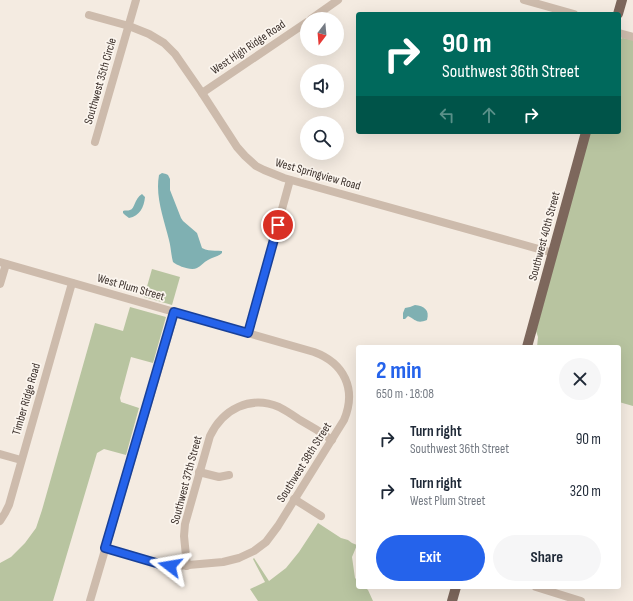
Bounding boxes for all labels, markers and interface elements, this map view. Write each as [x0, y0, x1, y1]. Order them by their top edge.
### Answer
north arrow [300, 12, 344, 56]
map controls [300, 12, 344, 160]
street label: West High Ridge Road [208, 17, 288, 78]
text: 90 m [442, 27, 492, 60]
icon: right [376, 28, 428, 80]
street label: Southwest 35th Circle [81, 36, 120, 126]
text: Southwest 36th Street [442, 61, 579, 82]
button: sound [300, 64, 344, 108]
icon: left [436, 104, 458, 126]
icon: ahead [478, 104, 500, 126]
icon: right [520, 104, 542, 126]
button: search [300, 116, 344, 160]
street label: West Springview Road [273, 155, 362, 194]
street label: Southwest 40th Street [525, 190, 564, 282]
pin [261, 208, 295, 242]
icon: arrive [267, 214, 289, 236]
street label: West Plum Street [95, 271, 167, 304]
text: 2 min [376, 356, 422, 385]
button: close [559, 358, 601, 400]
street label: Timber Ridge Road [9, 361, 44, 437]
text: 650 m · 18:08 [376, 386, 434, 402]
street label: Southwest 38th Street [274, 419, 335, 505]
text: Turn right [410, 422, 462, 441]
icon: right [376, 428, 398, 450]
text: 90 m [576, 430, 601, 449]
street label: Southwest 37th Street [167, 434, 206, 526]
text: Southwest 36th Street [410, 441, 509, 457]
text: Turn right [410, 474, 462, 493]
icon: right [376, 480, 398, 502]
text: 320 m [570, 482, 601, 501]
text: West Plum Street [410, 493, 485, 509]
button: Exit [376, 535, 485, 581]
button: Share [493, 535, 601, 581]
position arrow [149, 545, 191, 587]

